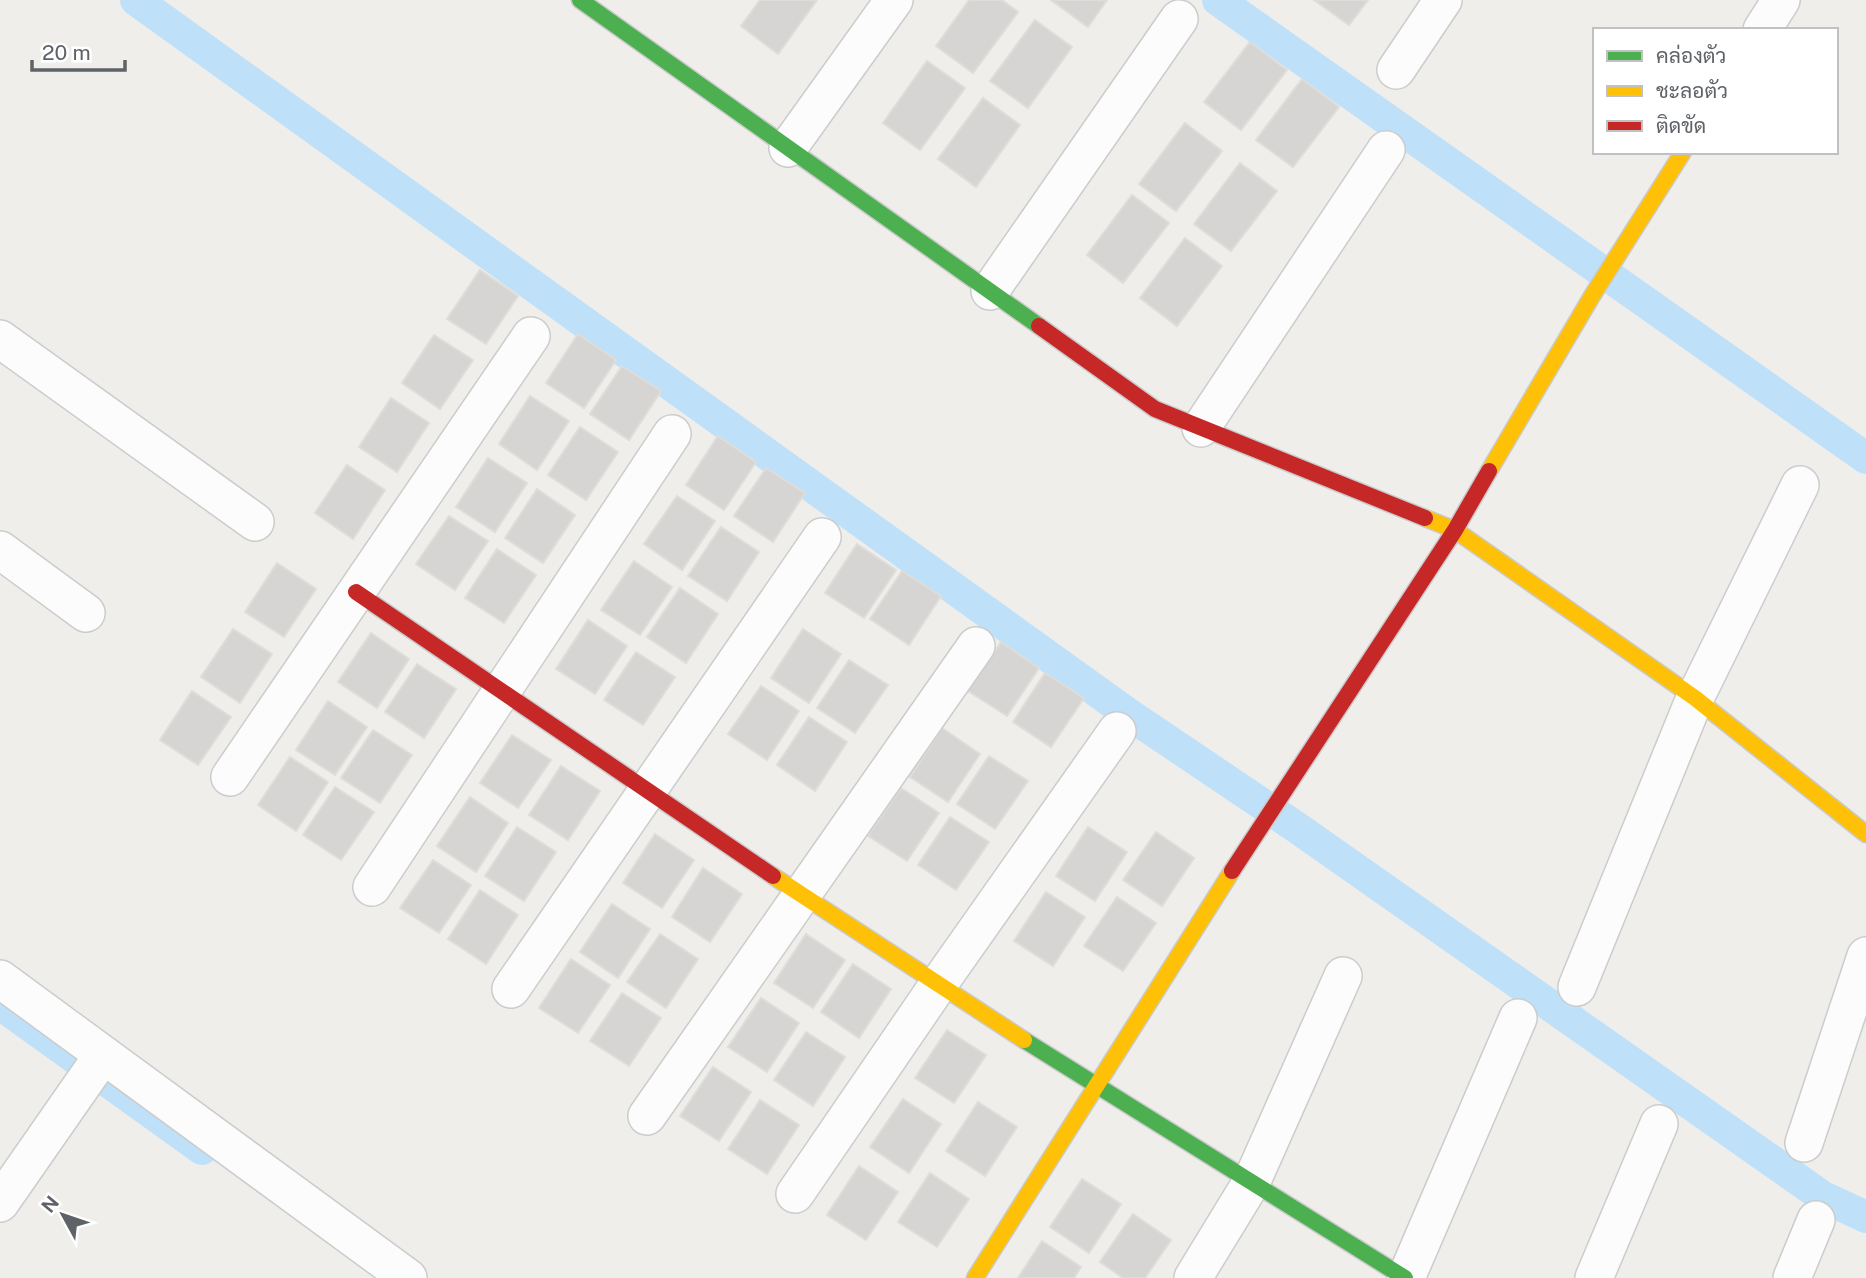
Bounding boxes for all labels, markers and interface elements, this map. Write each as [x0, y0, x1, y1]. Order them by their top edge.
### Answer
scale bar [32, 28, 124, 72]
legend [1593, 28, 1838, 154]
text: 20 m [42, 40, 91, 65]
text: คล่องตัว [1656, 43, 1726, 68]
text: ชะลอตัว [1656, 78, 1728, 103]
text: ติดขัด [1656, 113, 1706, 138]
north arrow [28, 1180, 98, 1250]
text: N [37, 1191, 63, 1217]

